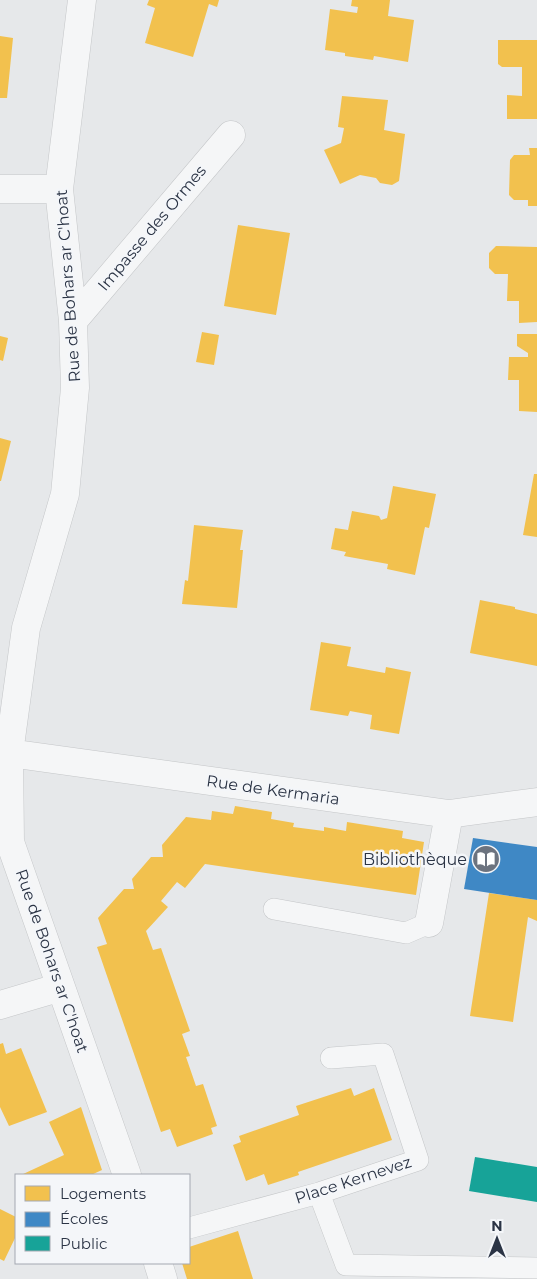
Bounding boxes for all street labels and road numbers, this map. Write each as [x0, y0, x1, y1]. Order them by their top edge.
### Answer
street label: Impasse des Ormes [94, 161, 210, 295]
street label: Rue de Bohars ar C'hoat [52, 189, 84, 383]
street label: Rue de Kermaria [205, 771, 341, 809]
street label: Rue de Bohars ar C'hoat [12, 867, 93, 1056]
street label: Place Kernevez [292, 1152, 414, 1208]

